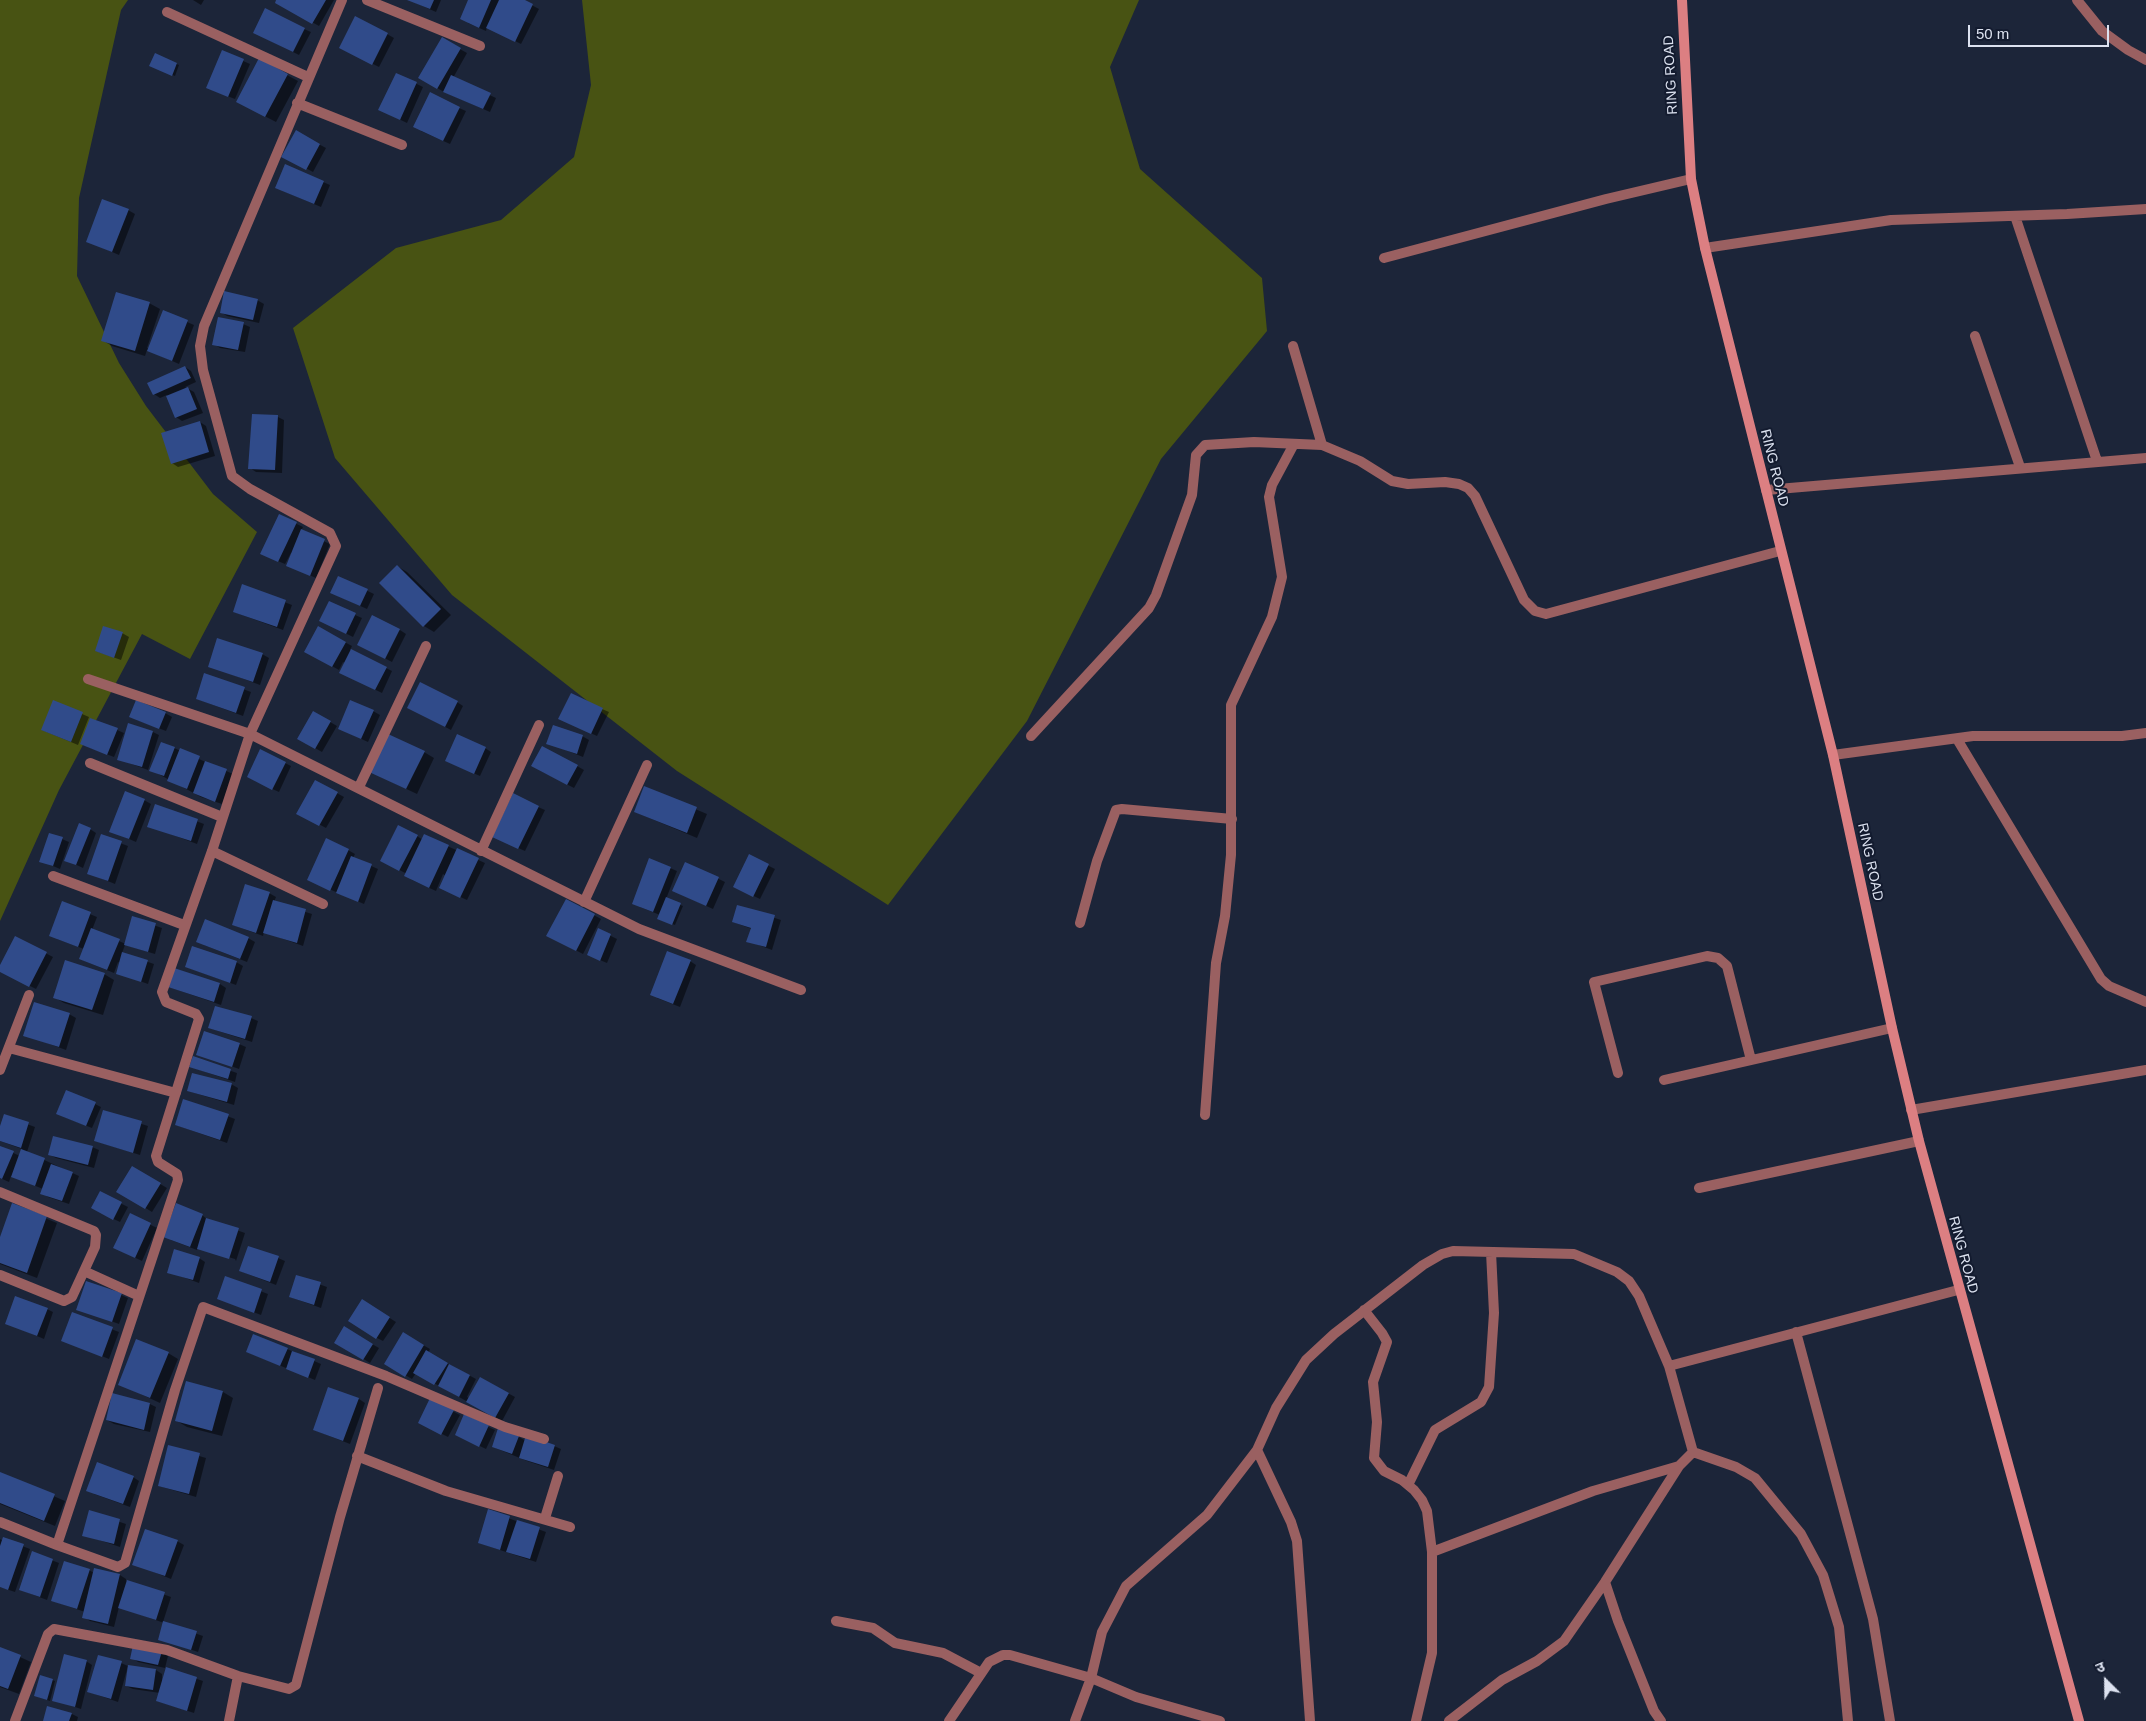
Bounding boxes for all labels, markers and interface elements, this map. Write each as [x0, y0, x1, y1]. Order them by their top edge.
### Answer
scale bar [1971, 15, 2112, 47]
text: 50 m [1976, 25, 2009, 42]
street label: RING ROAD [1661, 35, 1681, 115]
street label: RING ROAD [1756, 427, 1792, 509]
street label: RING ROAD [1854, 821, 1886, 903]
street label: RING ROAD [1945, 1215, 1981, 1295]
north arrow [2081, 1656, 2131, 1706]
text: उ [2093, 1658, 2107, 1676]

